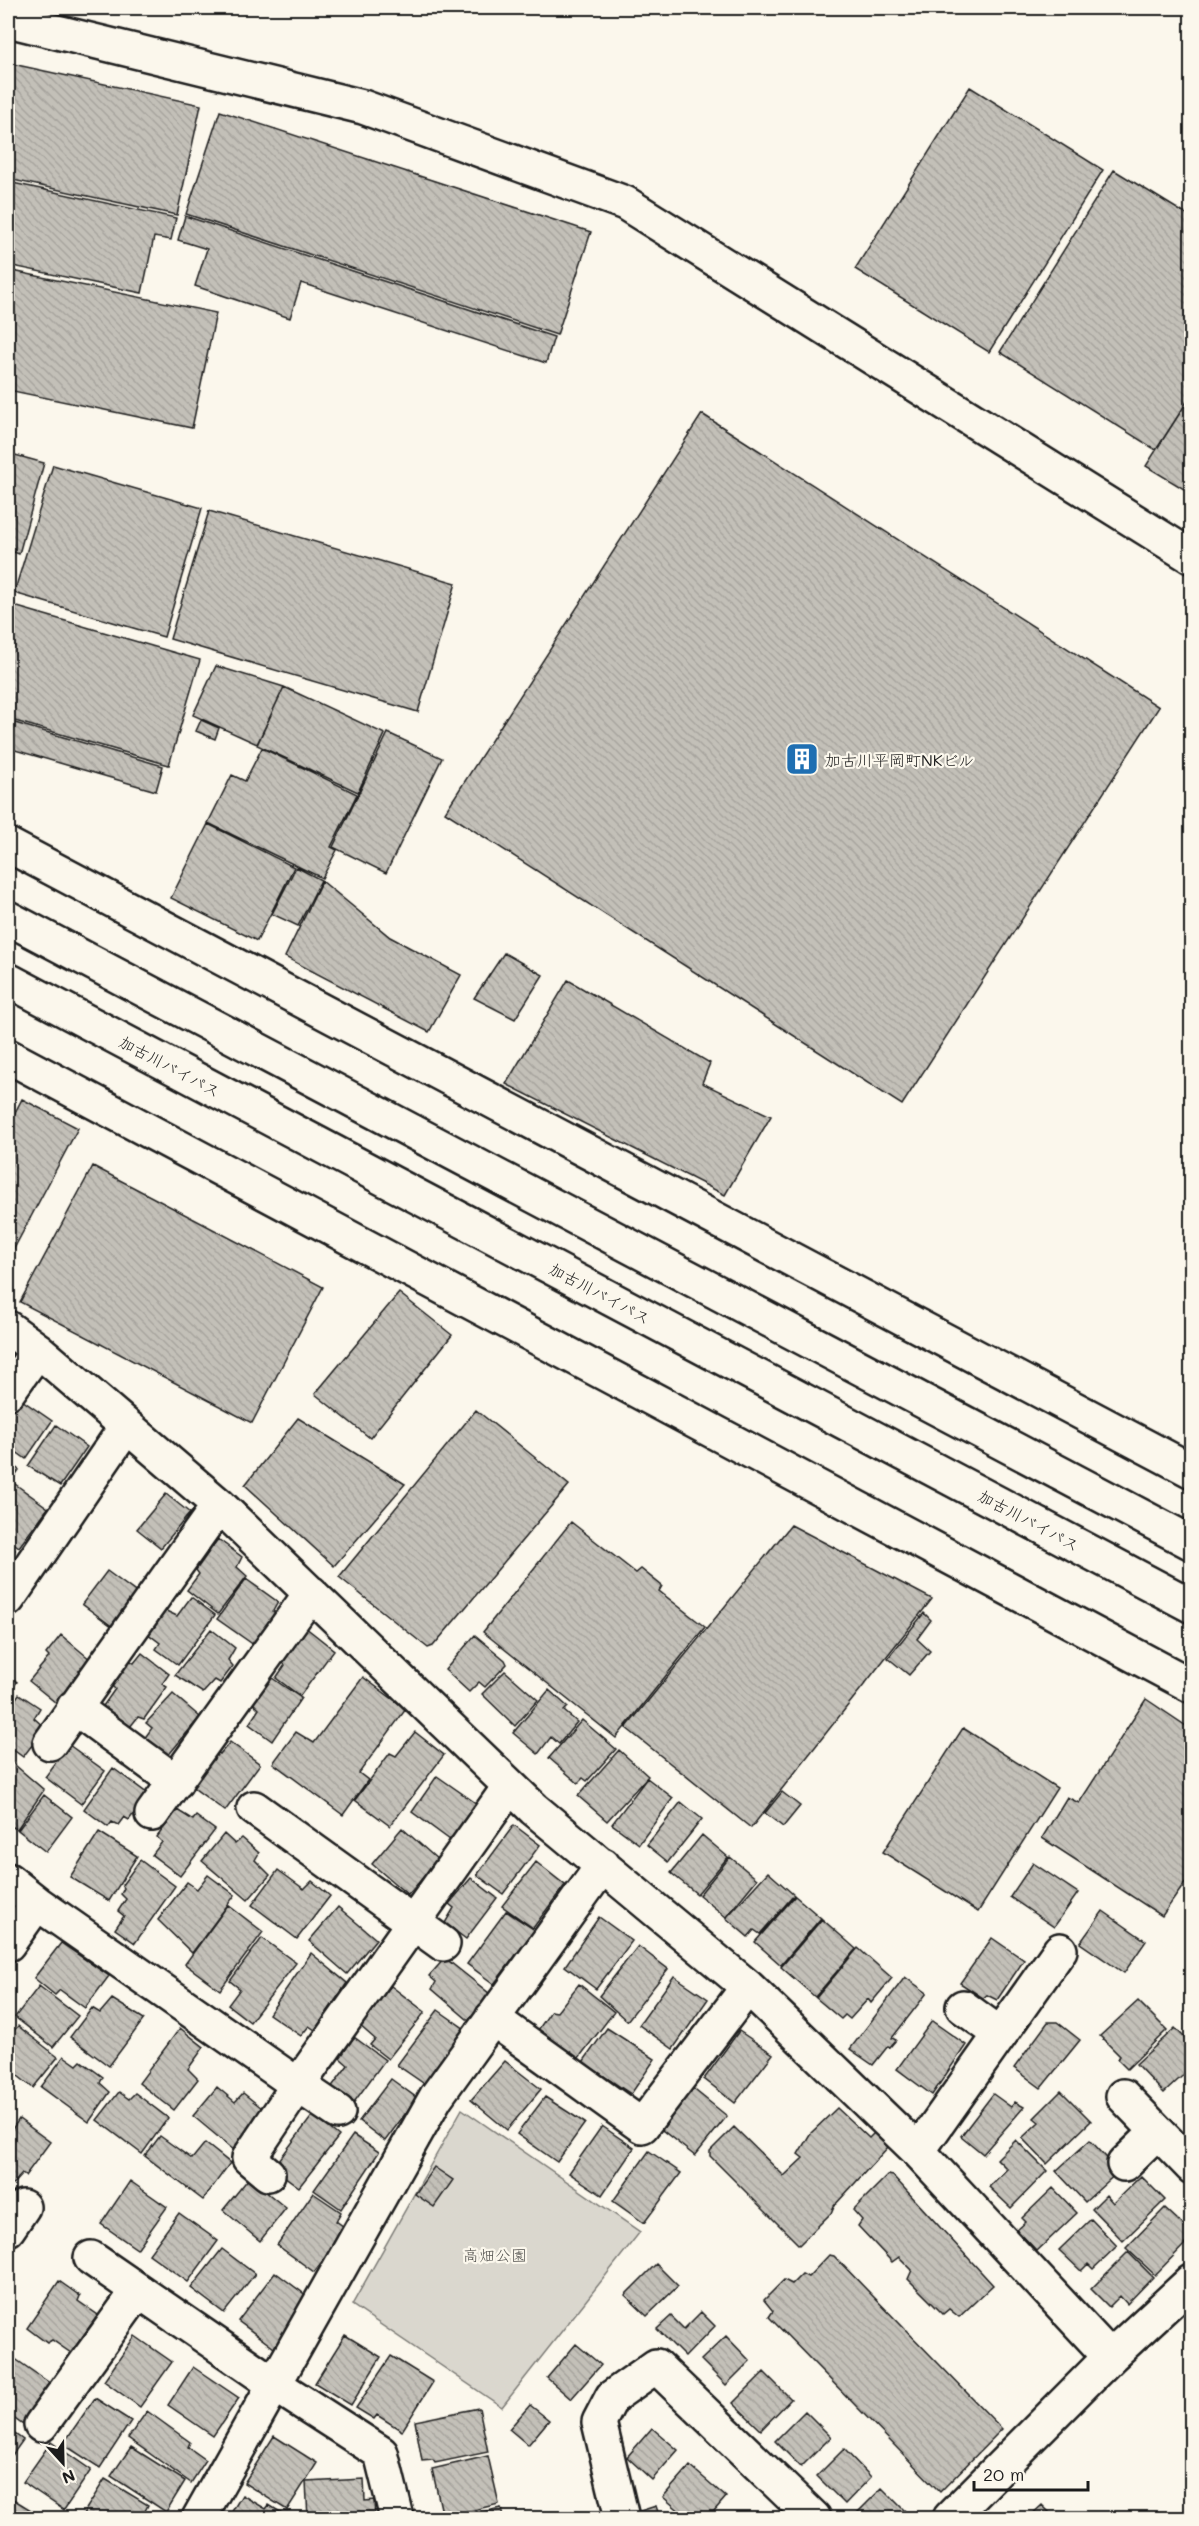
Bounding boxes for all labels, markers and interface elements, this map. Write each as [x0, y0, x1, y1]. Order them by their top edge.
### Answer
building icon: 加古川平岡町NKビル [784, 741, 820, 777]
place label: 加古川平岡町NKビル [825, 749, 974, 770]
street label: 加古川バイパス [116, 1031, 224, 1101]
street label: 加古川バイパス [546, 1258, 654, 1328]
street label: 加古川バイパス [975, 1485, 1083, 1555]
park label: 高畑公園 [463, 2244, 527, 2265]
north arrow [33, 2433, 93, 2493]
scale bar [974, 2454, 1088, 2492]
text: 20 m [983, 2462, 1024, 2486]
text: N [59, 2465, 78, 2489]

